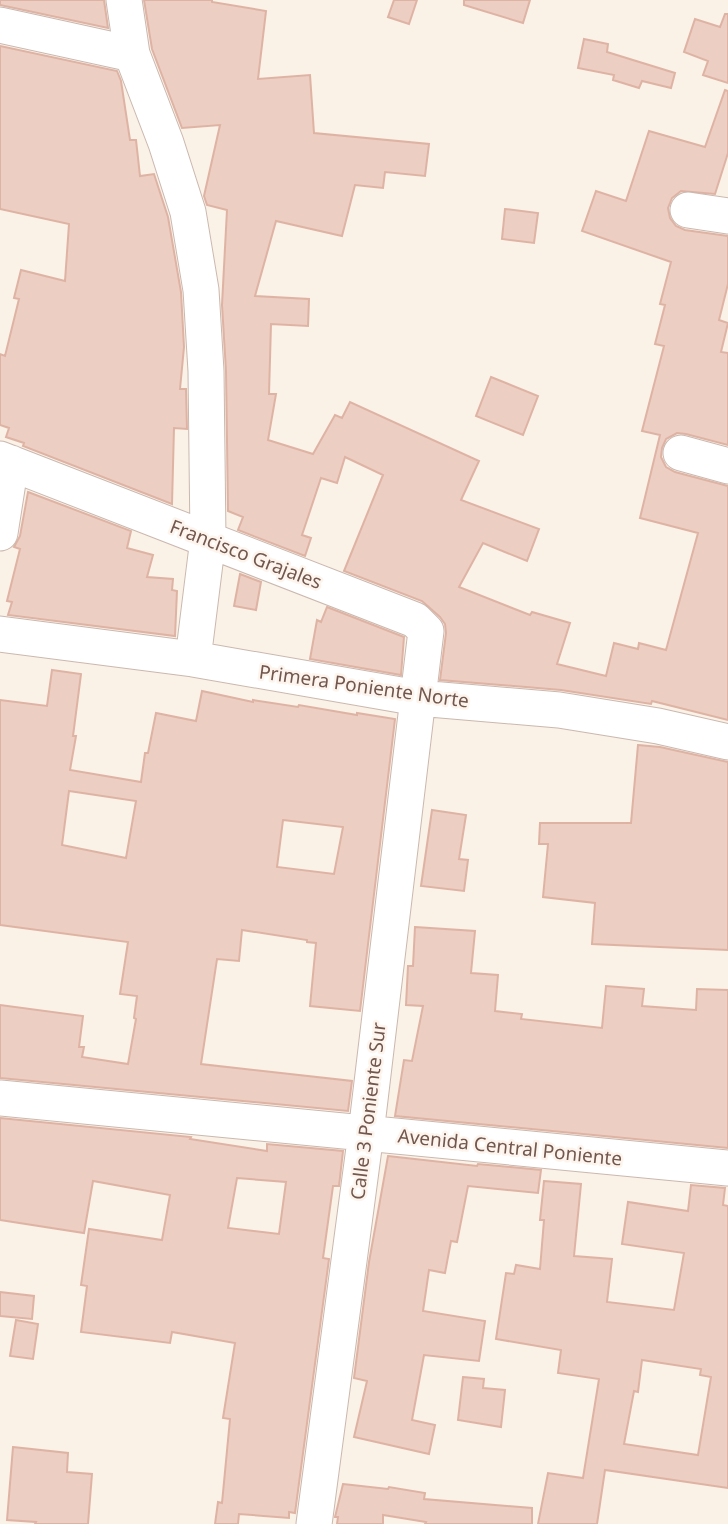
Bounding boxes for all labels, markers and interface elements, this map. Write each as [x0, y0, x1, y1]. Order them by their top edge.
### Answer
street label: Francisco Grajales [166, 513, 326, 595]
street label: Primera Poniente Norte [257, 658, 471, 714]
street label: Calle 3 Poniente Sur [344, 1021, 392, 1201]
street label: Avenida Central Poniente [397, 1122, 623, 1172]

